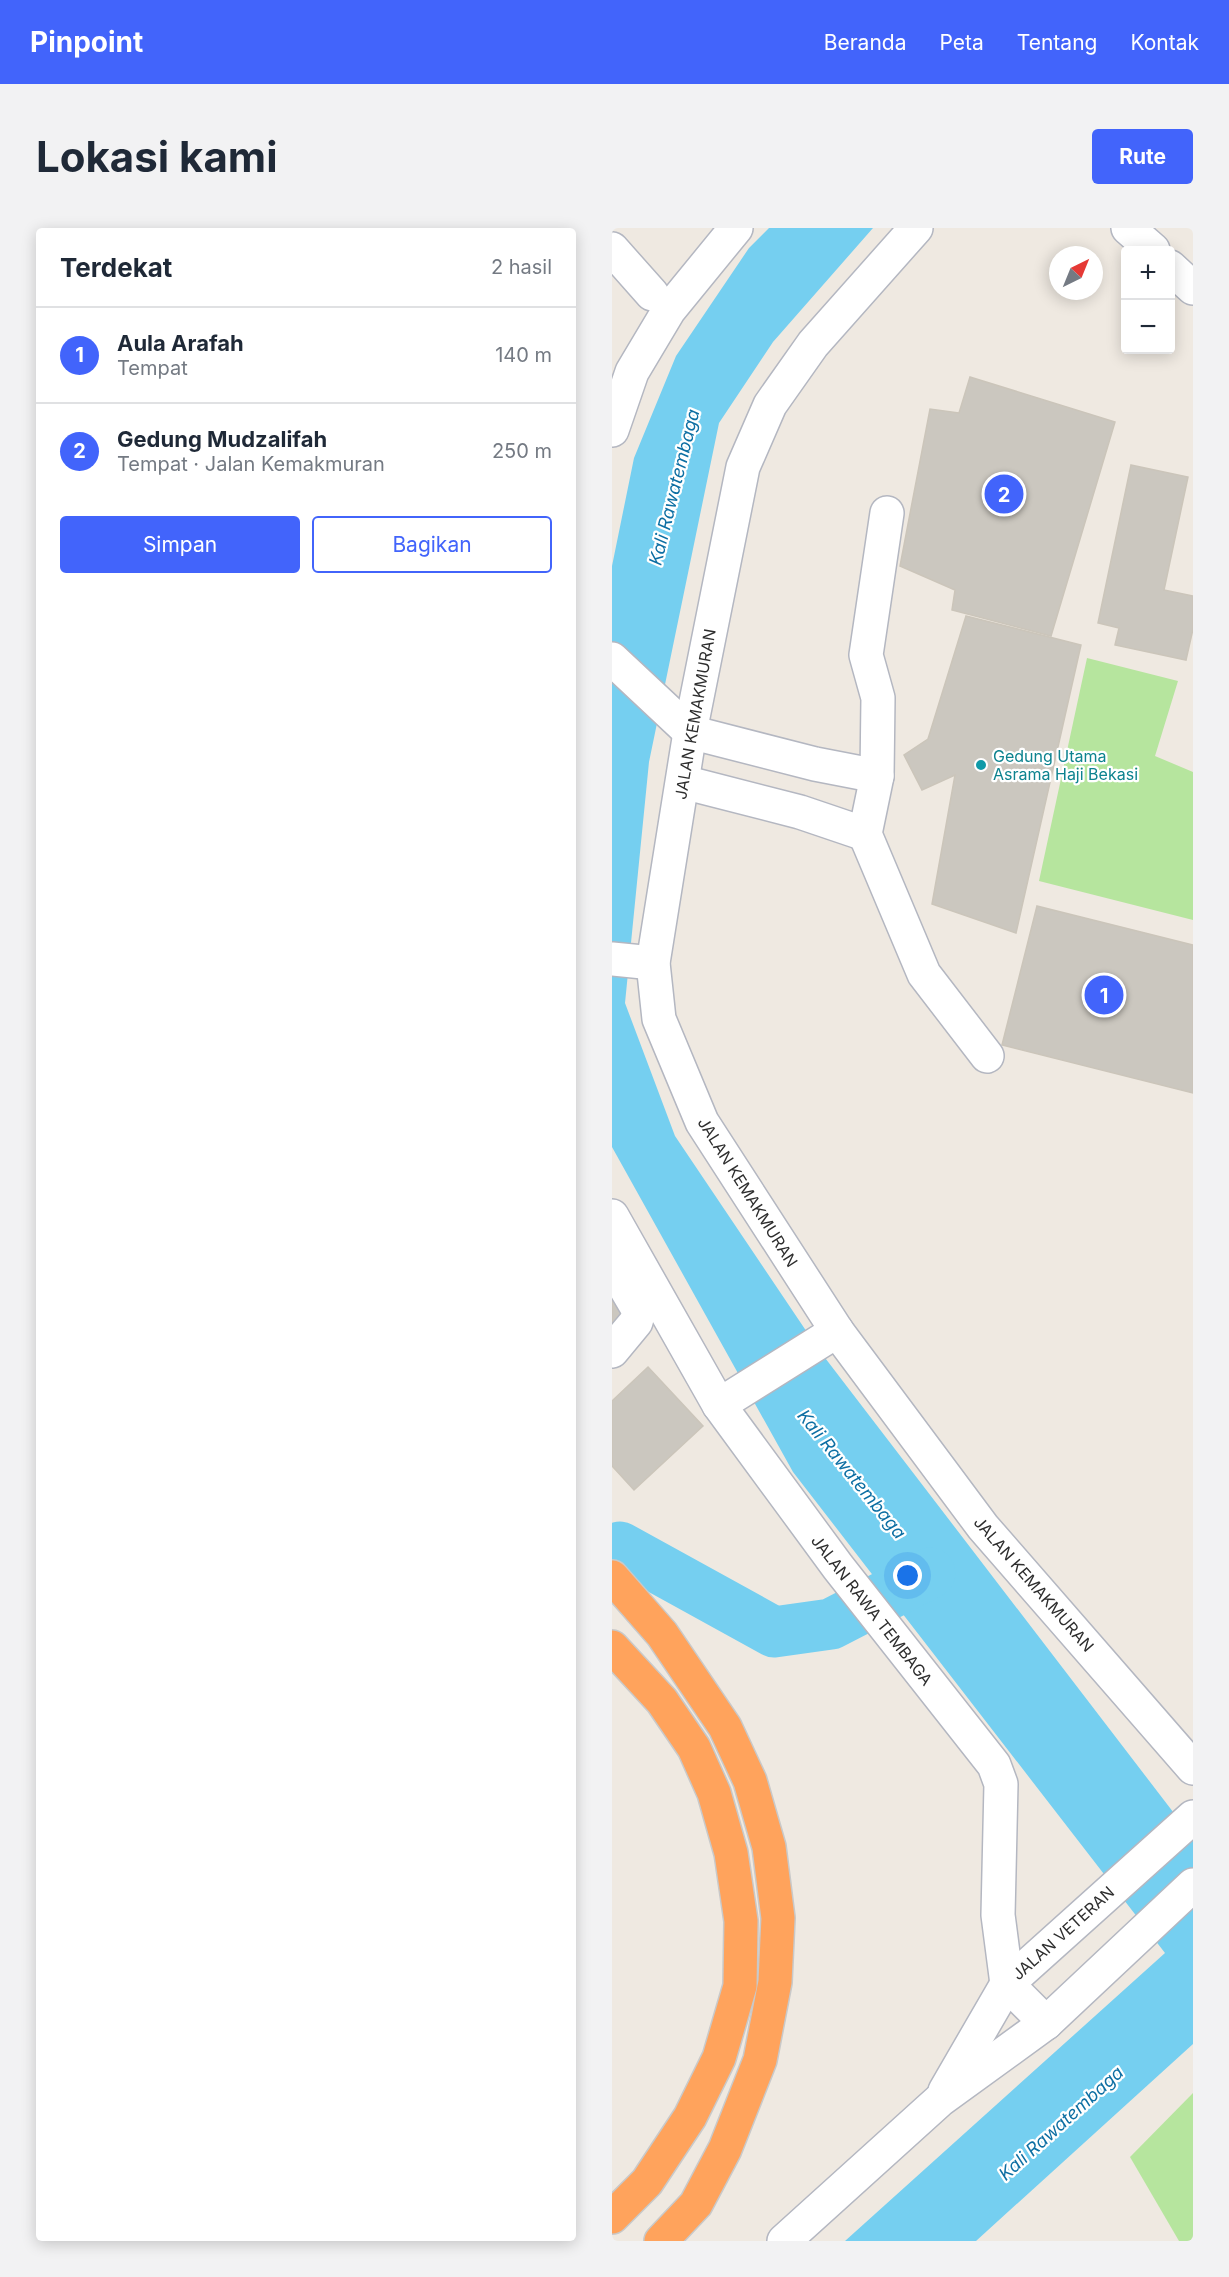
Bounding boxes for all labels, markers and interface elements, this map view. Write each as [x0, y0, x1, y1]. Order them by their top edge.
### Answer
text: Pinpoint [30, 25, 143, 59]
text: Beranda [824, 30, 906, 55]
text: Peta [939, 30, 984, 55]
text: Tentang [1017, 30, 1097, 55]
text: Kontak [1130, 30, 1199, 55]
button: Rute [1092, 129, 1193, 184]
text: Lokasi kami [36, 131, 278, 182]
north arrow [1049, 246, 1103, 300]
map controls [1121, 246, 1175, 354]
button: + [1121, 246, 1175, 300]
text: Terdekat [60, 252, 172, 283]
text: 2 hasil [491, 255, 552, 279]
button: − [1121, 300, 1175, 354]
text: Aula Arafah [117, 330, 244, 356]
text: 1 [75, 343, 84, 367]
text: 140 m [495, 343, 552, 367]
text: Tempat [117, 356, 188, 380]
water label: Kali Rawatembaga [644, 407, 704, 567]
text: Gedung Mudzalifah [117, 426, 327, 452]
text: 2 [73, 439, 86, 463]
text: 250 m [492, 439, 552, 463]
text: Tempat · Jalan Kemakmuran [117, 452, 385, 476]
pin: 2 [984, 472, 1024, 516]
button: Simpan [60, 516, 300, 573]
button: Bagikan [312, 516, 552, 573]
street label: JALAN KEMAKMURAN [670, 627, 720, 801]
place label: Gedung Utama Asrama Haji Bekasi [993, 746, 1138, 784]
marker: Gedung Utama Asrama Haji Bekasi [974, 758, 988, 772]
pin: 1 [1084, 972, 1124, 1017]
street label: JALAN KEMAKMURAN [694, 1113, 802, 1271]
water label: Kali Rawatembaga [793, 1405, 911, 1543]
street label: JALAN KEMAKMURAN [970, 1512, 1098, 1656]
street label: JALAN RAWA TEMBAGA [807, 1531, 937, 1689]
your location [893, 1561, 922, 1590]
street label: JALAN VETERAN [1008, 1882, 1118, 1984]
water label: Kali Rawatembaga [994, 2062, 1128, 2184]

